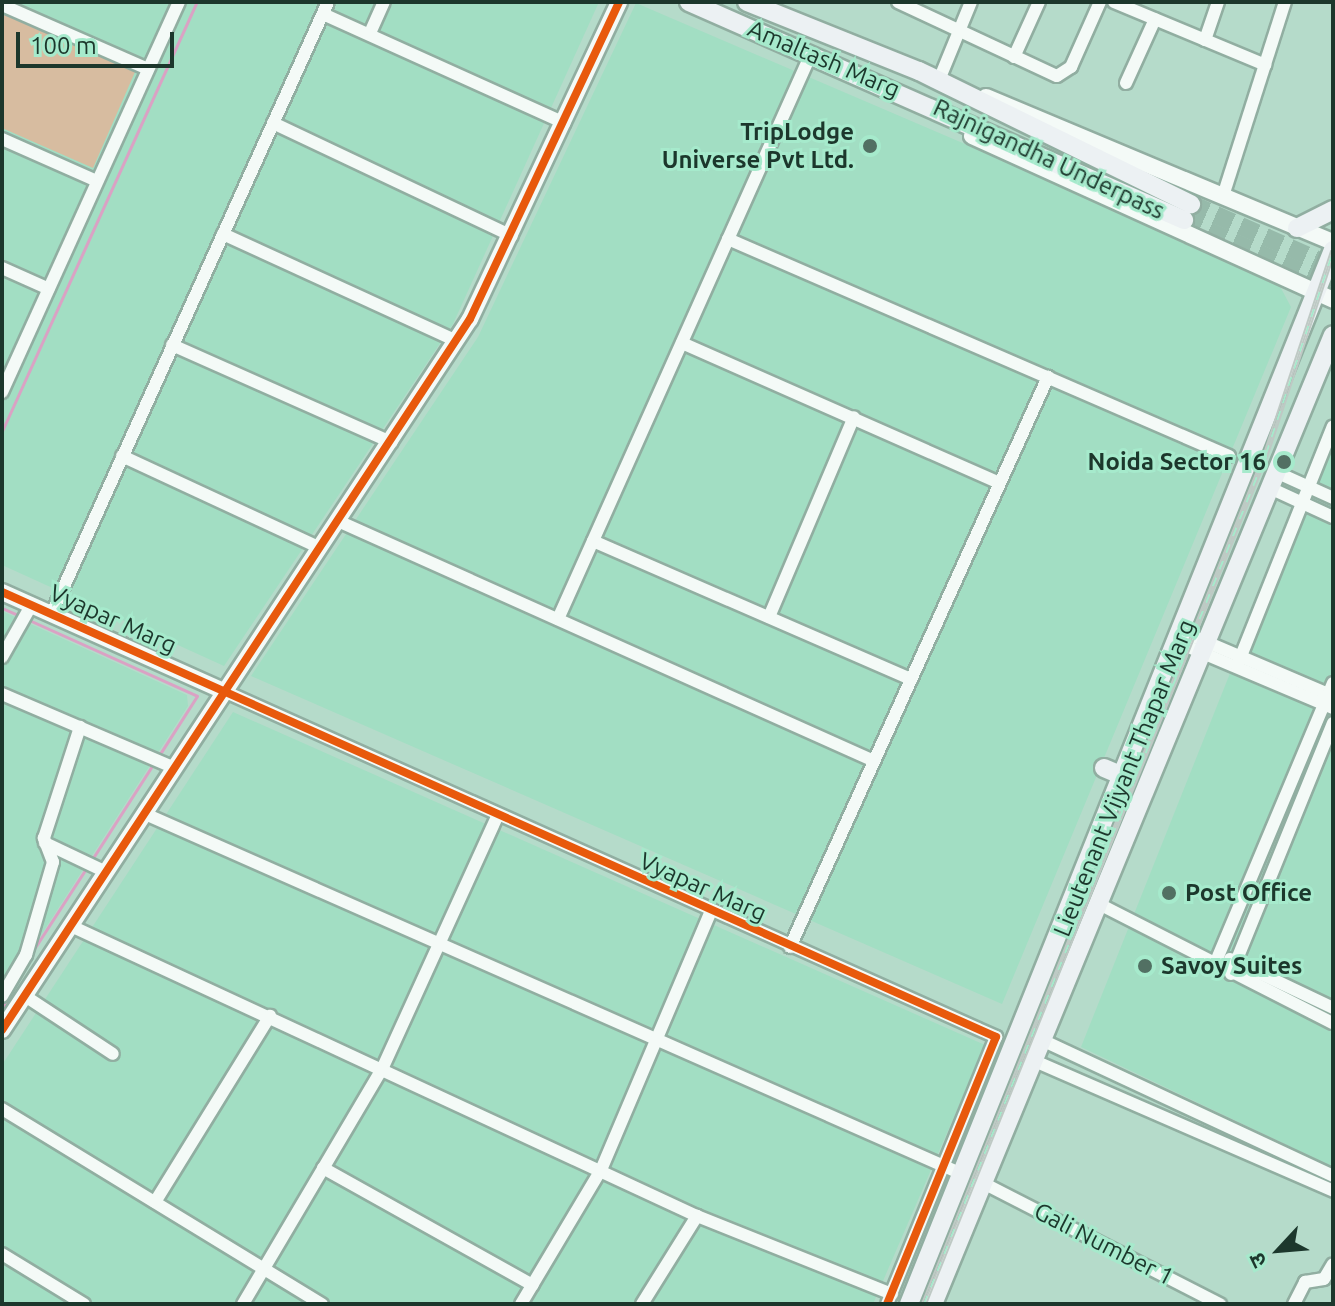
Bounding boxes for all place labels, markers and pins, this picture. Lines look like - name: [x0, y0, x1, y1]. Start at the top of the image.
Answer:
- place label: TripLodge Universe Pvt Ltd.: [662, 118, 854, 174]
- marker: TripLodge Universe Pvt Ltd.: [861, 137, 879, 155]
- place label: Noida Sector 16: [1088, 448, 1266, 476]
- marker: Noida Sector 16: [1273, 451, 1295, 473]
- place label: Post Office: [1185, 879, 1312, 907]
- marker: Post Office: [1160, 884, 1178, 902]
- place label: Savoy Suites: [1161, 952, 1302, 980]
- marker: Savoy Suites: [1136, 957, 1154, 975]

